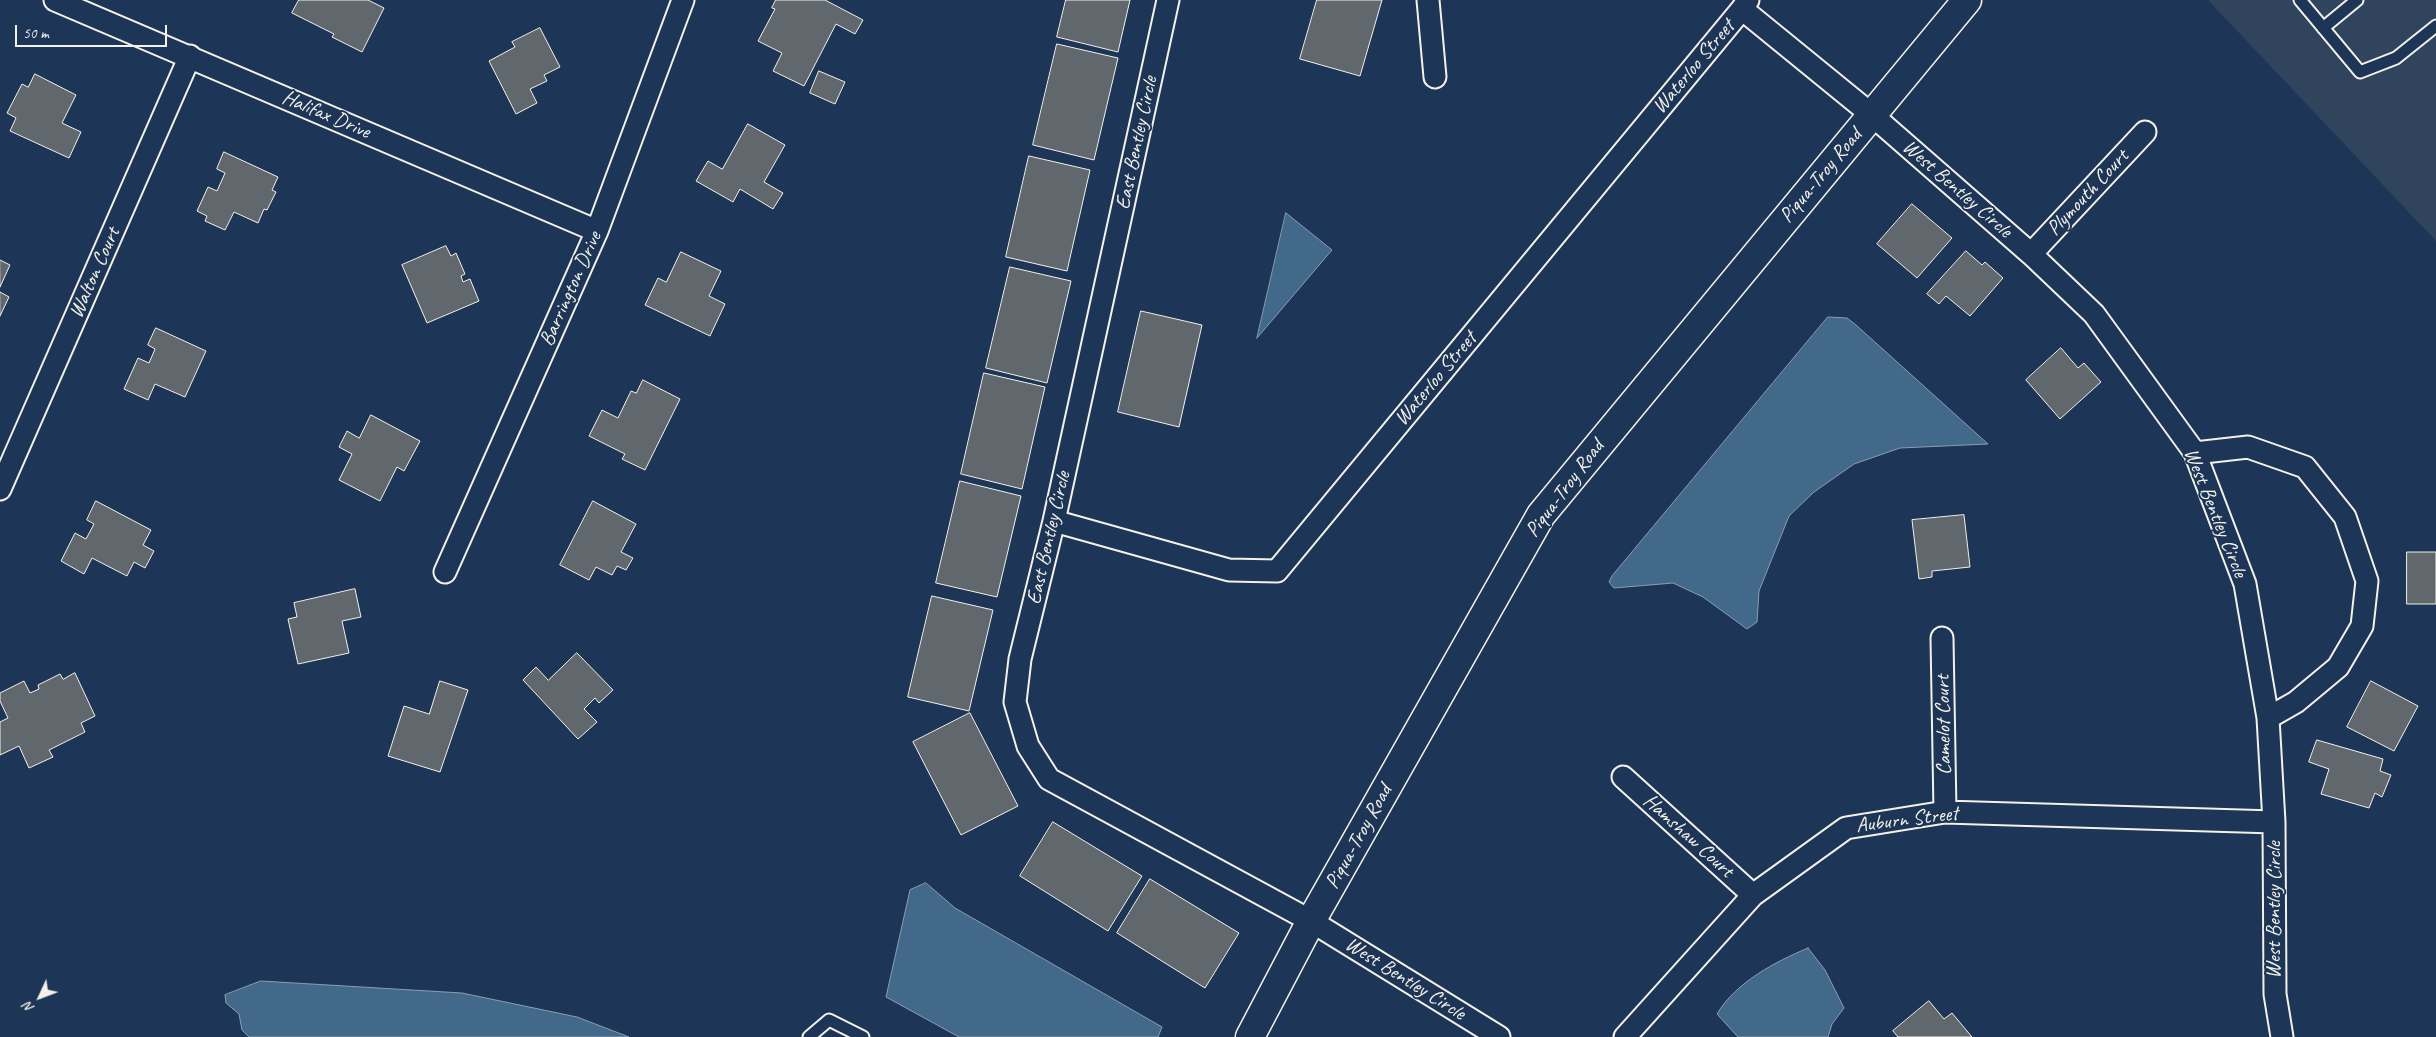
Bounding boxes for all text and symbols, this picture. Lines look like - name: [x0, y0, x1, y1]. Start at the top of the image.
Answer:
- scale bar: [18, 15, 170, 47]
- street label: Waterloo Street: [1647, 15, 1741, 119]
- text: 50 m: [23, 24, 49, 43]
- street label: East Bentley Circle: [1111, 74, 1163, 212]
- street label: Halifax Drive: [278, 85, 374, 145]
- street label: Piqua-Troy Road: [1774, 124, 1868, 228]
- street label: West Bentley Circle: [1897, 134, 2017, 244]
- street label: Plymouth Court: [2042, 145, 2134, 241]
- street label: Walton Court: [64, 224, 126, 322]
- street label: Barrington Drive: [535, 228, 607, 350]
- street label: Waterloo Street: [1389, 327, 1483, 431]
- street label: Piqua-Troy Road: [1520, 435, 1610, 543]
- street label: West Bentley Circle: [2178, 445, 2252, 581]
- street label: East Bentley Circle: [1021, 469, 1077, 607]
- street label: Camelot Court: [1931, 675, 1957, 775]
- street label: Piqua-Troy Road: [1320, 780, 1398, 894]
- street label: Hamshaw Court: [1637, 789, 1739, 883]
- street label: Auburn Street: [1855, 801, 1959, 839]
- street label: West Bentley Circle: [2261, 841, 2287, 979]
- street label: West Bentley Circle: [1340, 932, 1470, 1026]
- north arrow: [15, 972, 65, 1022]
- text: N: [19, 999, 38, 1017]

